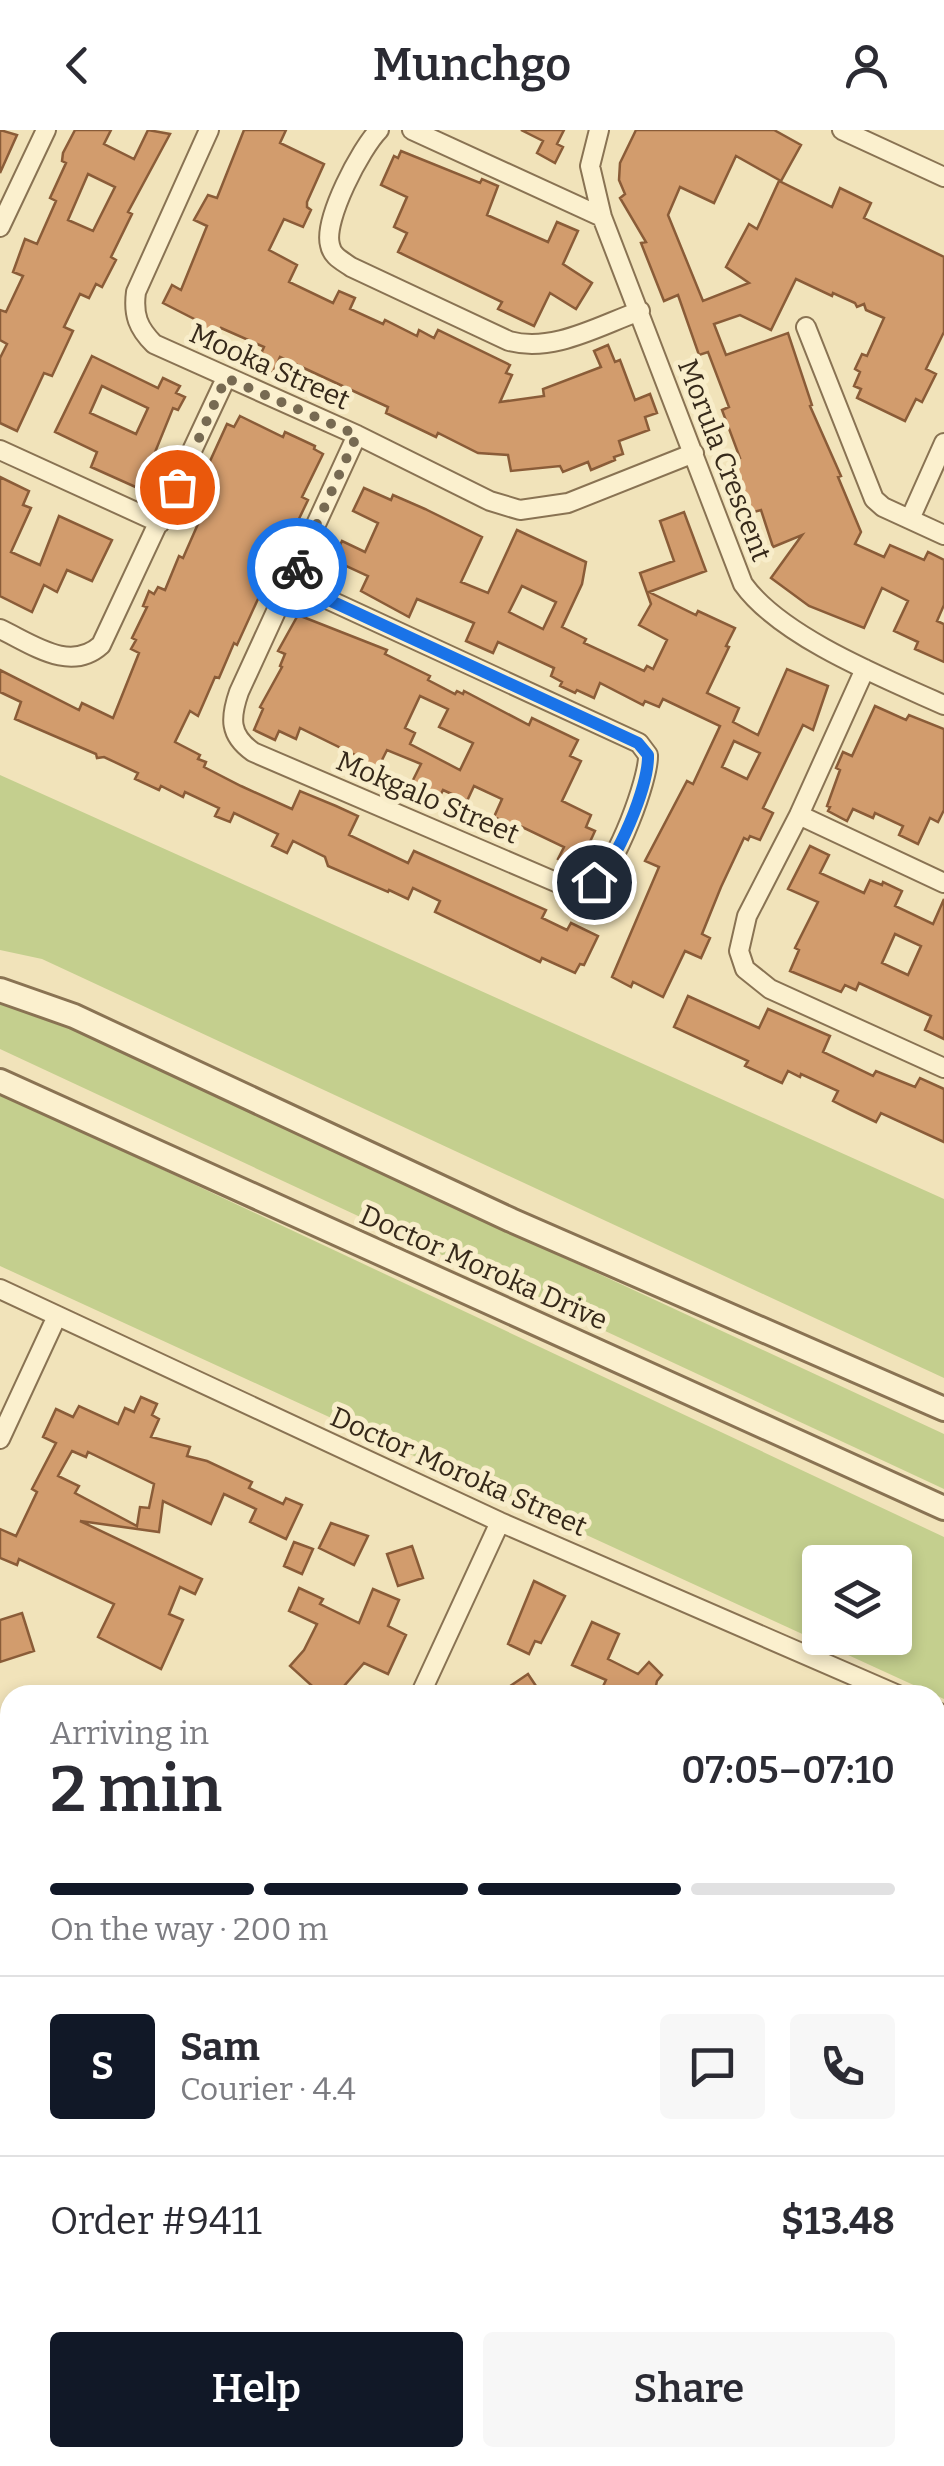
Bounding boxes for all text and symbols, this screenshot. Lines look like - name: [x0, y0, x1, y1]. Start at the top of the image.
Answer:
- icon: back: [50, 38, 105, 93]
- text: Munchgo: [373, 38, 571, 92]
- icon: person: [839, 38, 894, 93]
- street label: Mooka Street: [185, 316, 355, 416]
- street label: Morula Crescent: [671, 355, 778, 566]
- pin: [135, 445, 220, 530]
- icon: bag: [150, 460, 205, 515]
- courier: [247, 518, 347, 618]
- icon: bike: [270, 541, 325, 596]
- street label: Mokgalo Street: [332, 744, 524, 851]
- pin: [552, 840, 637, 925]
- icon: home: [567, 855, 622, 910]
- street label: Doctor Moroka Drive: [355, 1198, 613, 1337]
- street label: Doctor Moroka Street: [325, 1400, 592, 1543]
- map controls: [802, 1545, 912, 1655]
- button: layers: [802, 1545, 912, 1655]
- text: Arriving in: [50, 1714, 209, 1752]
- text: 07:05–07:10: [681, 1747, 895, 1793]
- text: 2 min: [50, 1750, 222, 1828]
- text: On the way · 200 m: [50, 1910, 328, 1948]
- button: chat: [660, 2014, 765, 2119]
- button: phone: [790, 2014, 895, 2119]
- text: Sam: [180, 2024, 260, 2070]
- text: S: [91, 2043, 114, 2089]
- text: Courier · 4.4: [180, 2070, 356, 2108]
- text: Order #9411: [50, 2198, 262, 2244]
- text: $13.48: [781, 2198, 895, 2244]
- button: Help: [50, 2332, 463, 2447]
- button: Share: [483, 2332, 895, 2447]

